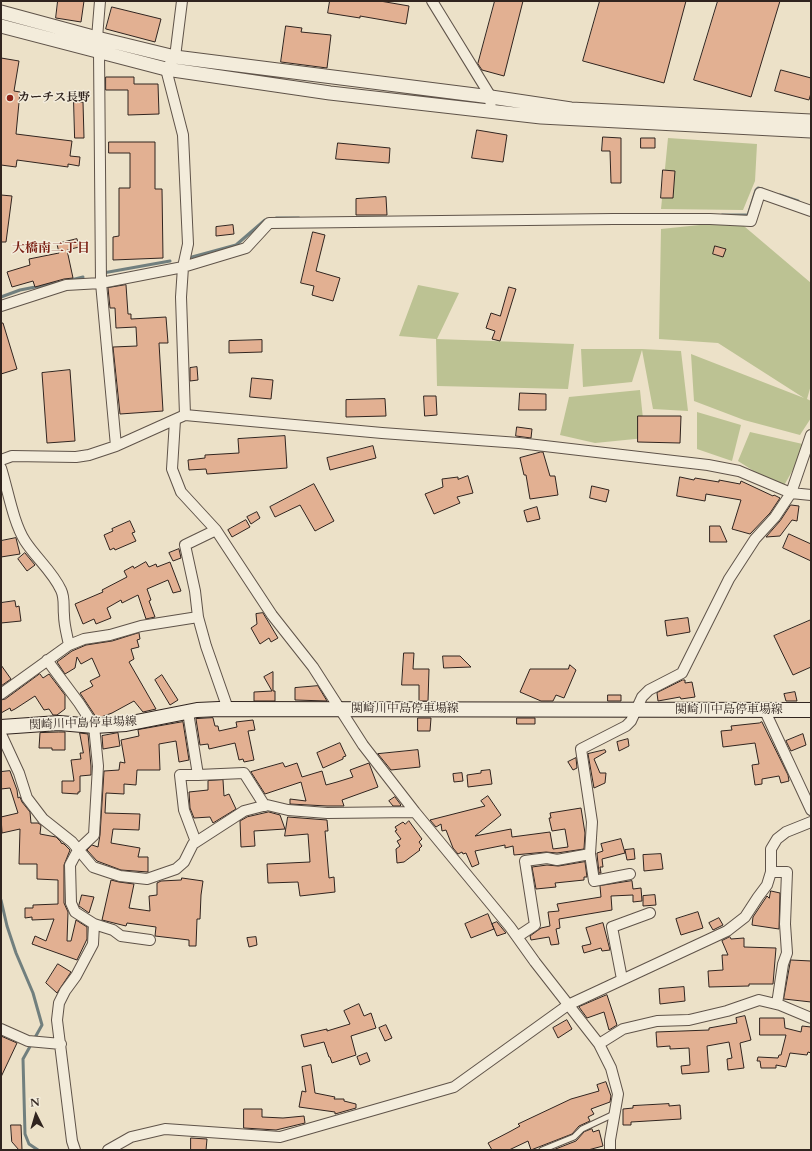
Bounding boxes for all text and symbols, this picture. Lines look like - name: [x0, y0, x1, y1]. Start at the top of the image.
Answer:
- place label: カーチス長野: [18, 91, 90, 105]
- marker: カーチス長野: [5, 93, 15, 103]
- district label: 大橋南二丁目: [12, 241, 90, 257]
- street label: 関崎川中島停車場線: [351, 702, 459, 716]
- street label: 関崎川中島停車場線: [675, 703, 783, 717]
- street label: 関崎川中島停車場線: [29, 715, 137, 733]
- north arrow: [16, 1095, 56, 1135]
- text: N: [29, 1095, 40, 1110]

